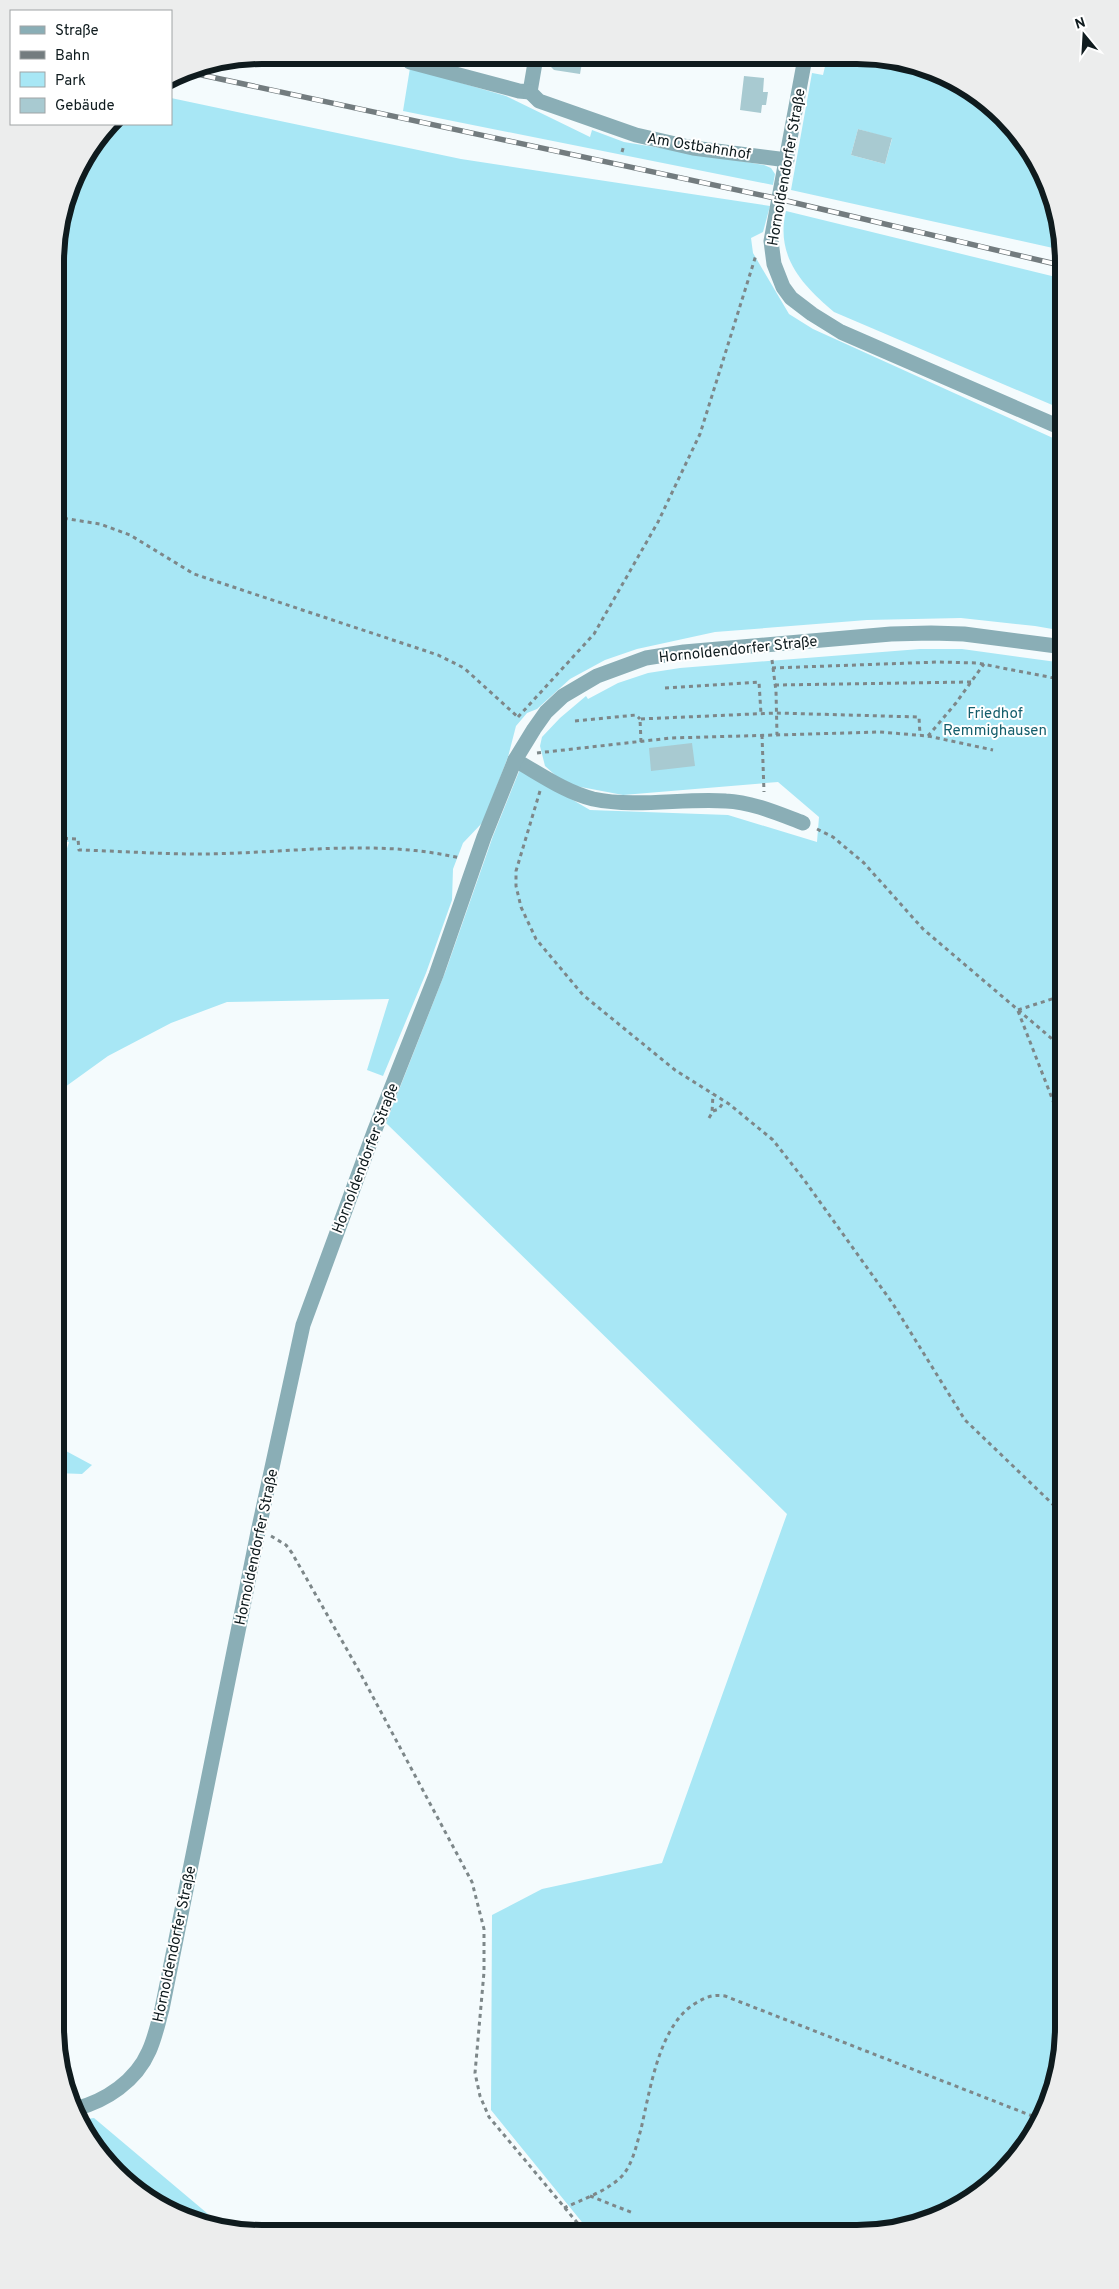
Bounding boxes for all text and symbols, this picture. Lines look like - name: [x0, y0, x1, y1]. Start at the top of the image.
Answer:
- legend: [10, 10, 172, 125]
- north arrow: [1059, 10, 1109, 60]
- text: N: [1073, 14, 1088, 34]
- text: Straße: [55, 22, 99, 41]
- text: Bahn: [55, 47, 90, 66]
- text: Park: [55, 72, 86, 91]
- street label: Hornoldendorfer Straße: [764, 87, 811, 247]
- text: Gebäude: [55, 97, 115, 116]
- street label: Am Ostbahnhof: [646, 130, 752, 165]
- street label: Hornoldendorfer Straße: [658, 633, 818, 668]
- park label: Friedhof Remmighausen: [943, 705, 1047, 741]
- street label: Hornoldendorfer Straße: [329, 1081, 404, 1236]
- street label: Hornoldendorfer Straße: [232, 1467, 283, 1627]
- street label: Hornoldendorfer Straße: [150, 1864, 201, 2024]

